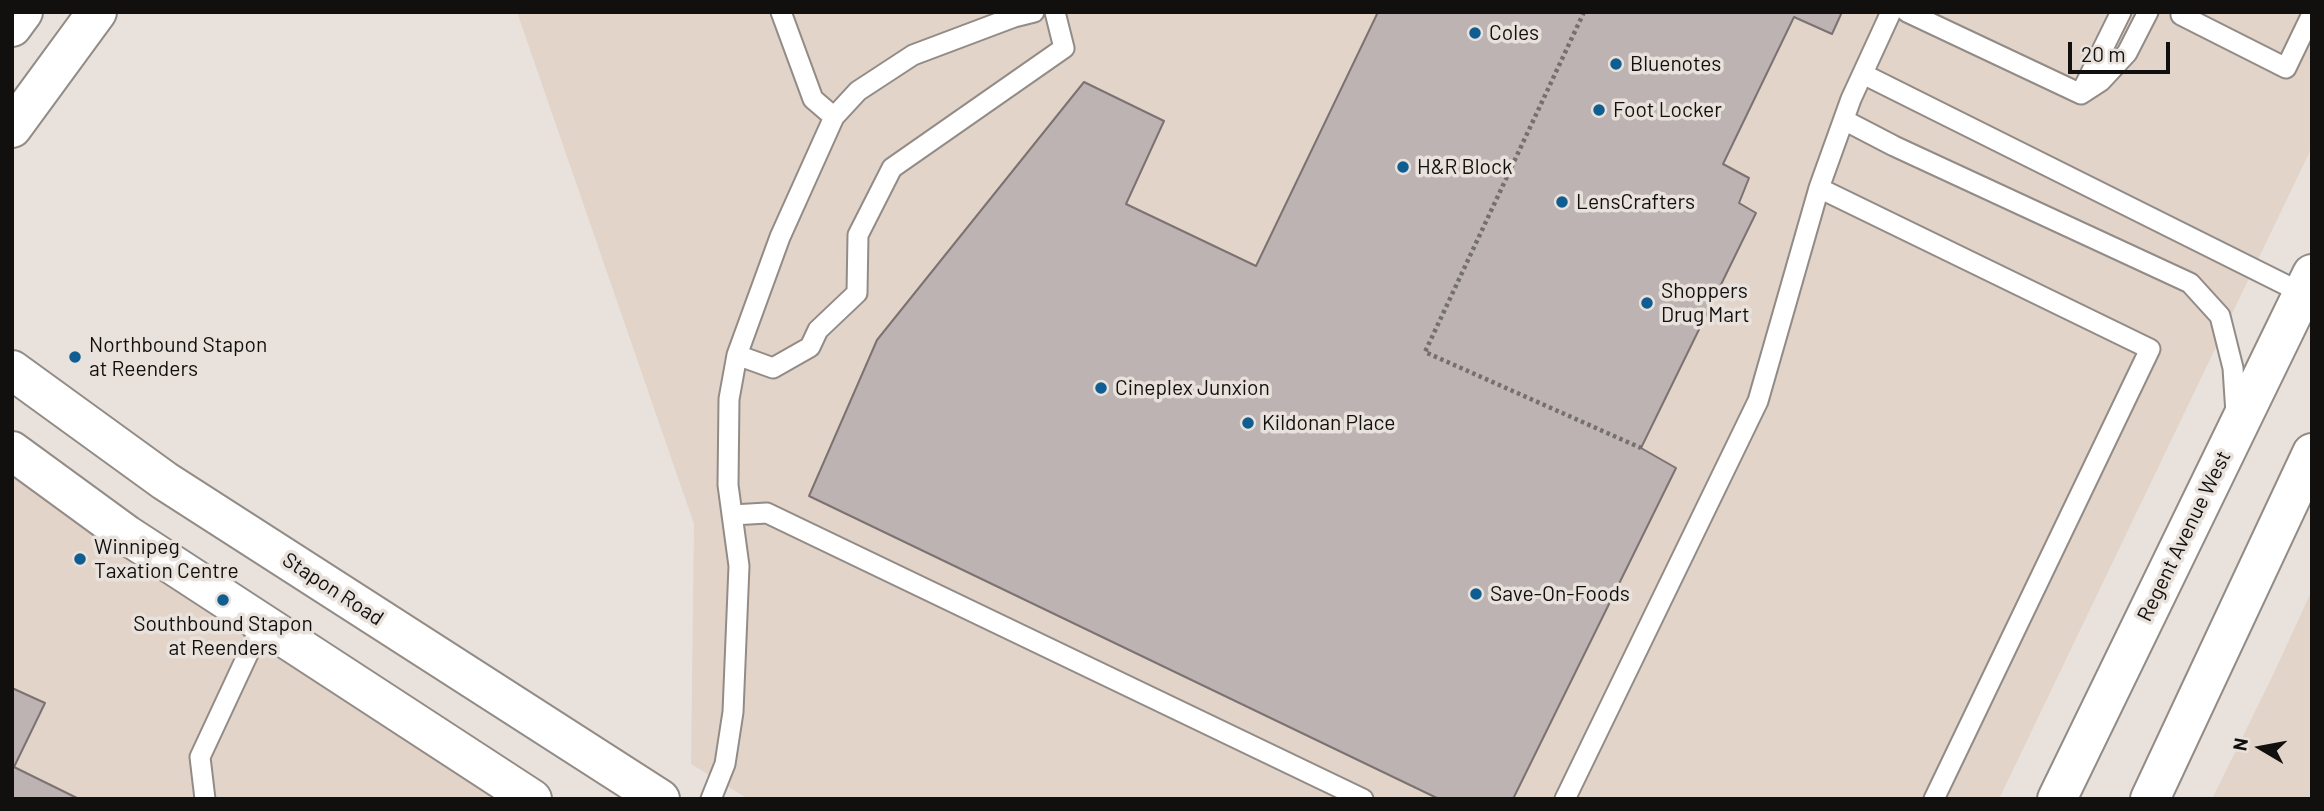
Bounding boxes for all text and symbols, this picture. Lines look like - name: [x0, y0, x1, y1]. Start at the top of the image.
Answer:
- place label: Coles: [1489, 20, 1539, 46]
- marker: Coles: [1467, 25, 1483, 41]
- scale bar: [2072, 28, 2174, 72]
- text: 20 m: [2081, 41, 2126, 66]
- place label: Bluenotes: [1630, 51, 1721, 77]
- marker: Bluenotes: [1608, 56, 1624, 72]
- place label: Foot Locker: [1613, 97, 1722, 123]
- marker: Foot Locker: [1591, 102, 1607, 118]
- place label: H&R Block: [1417, 154, 1512, 180]
- marker: H&R Block: [1395, 159, 1411, 175]
- place label: LensCrafters: [1576, 189, 1695, 215]
- marker: LensCrafters: [1554, 194, 1570, 210]
- place label: Shoppers Drug Mart: [1661, 278, 1750, 328]
- marker: Shoppers Drug Mart: [1639, 295, 1655, 311]
- place label: Northbound Stapon at Reenders: [89, 332, 267, 382]
- marker: Northbound Stapon at Reenders: [67, 349, 83, 365]
- place label: Cineplex Junxion: [1115, 375, 1270, 401]
- marker: Cineplex Junxion: [1093, 380, 1109, 396]
- place label: Kildonan Place: [1262, 410, 1396, 436]
- marker: Kildonan Place: [1240, 415, 1256, 431]
- street label: Regent Avenue West: [2132, 447, 2236, 625]
- place label: Winnipeg Taxation Centre: [94, 534, 239, 584]
- street label: Stapon Road: [278, 547, 388, 631]
- marker: Winnipeg Taxation Centre: [72, 551, 88, 567]
- place label: Save-On-Foods: [1490, 581, 1630, 607]
- marker: Save-On-Foods: [1468, 586, 1484, 602]
- marker: Southbound Stapon at Reenders: [215, 592, 231, 608]
- place label: Southbound Stapon at Reenders: [133, 611, 313, 661]
- north arrow: [2226, 713, 2296, 783]
- text: N: [2227, 736, 2252, 752]

